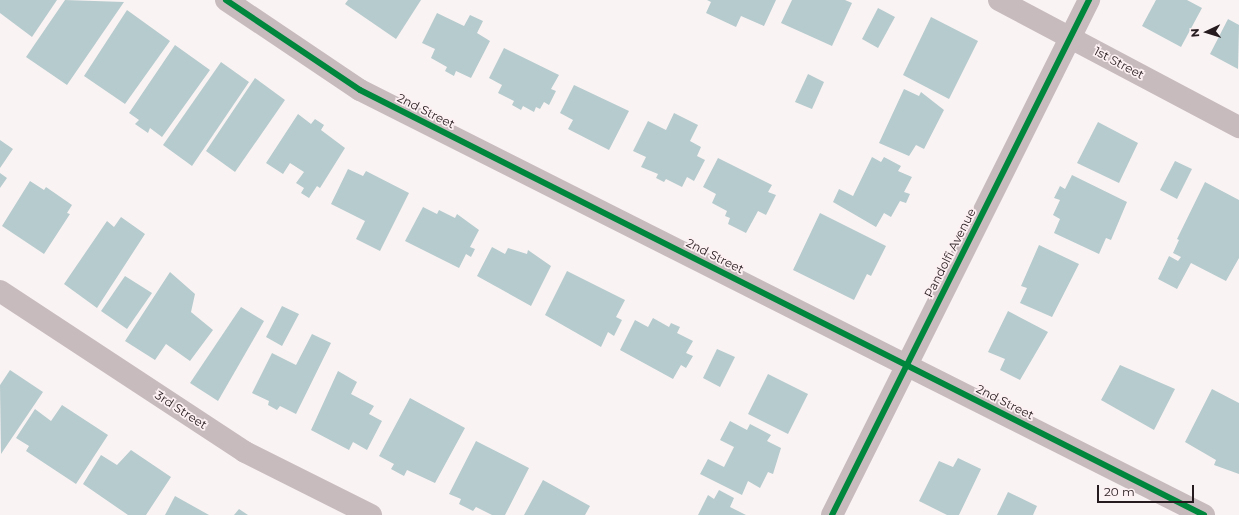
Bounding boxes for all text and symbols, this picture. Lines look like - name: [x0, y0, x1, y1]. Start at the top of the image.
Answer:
- north arrow: [1187, 12, 1227, 52]
- text: N: [1188, 28, 1202, 38]
- street label: 1st Street: [1092, 44, 1146, 82]
- street label: 2nd Street: [395, 90, 457, 132]
- street label: Pandolfi Avenue: [921, 206, 979, 300]
- street label: 2nd Street: [684, 235, 746, 277]
- street label: 2nd Street: [974, 381, 1036, 423]
- street label: 3rd Street: [152, 388, 210, 432]
- scale bar: [1099, 477, 1196, 503]
- text: 20 m: [1104, 484, 1135, 499]

